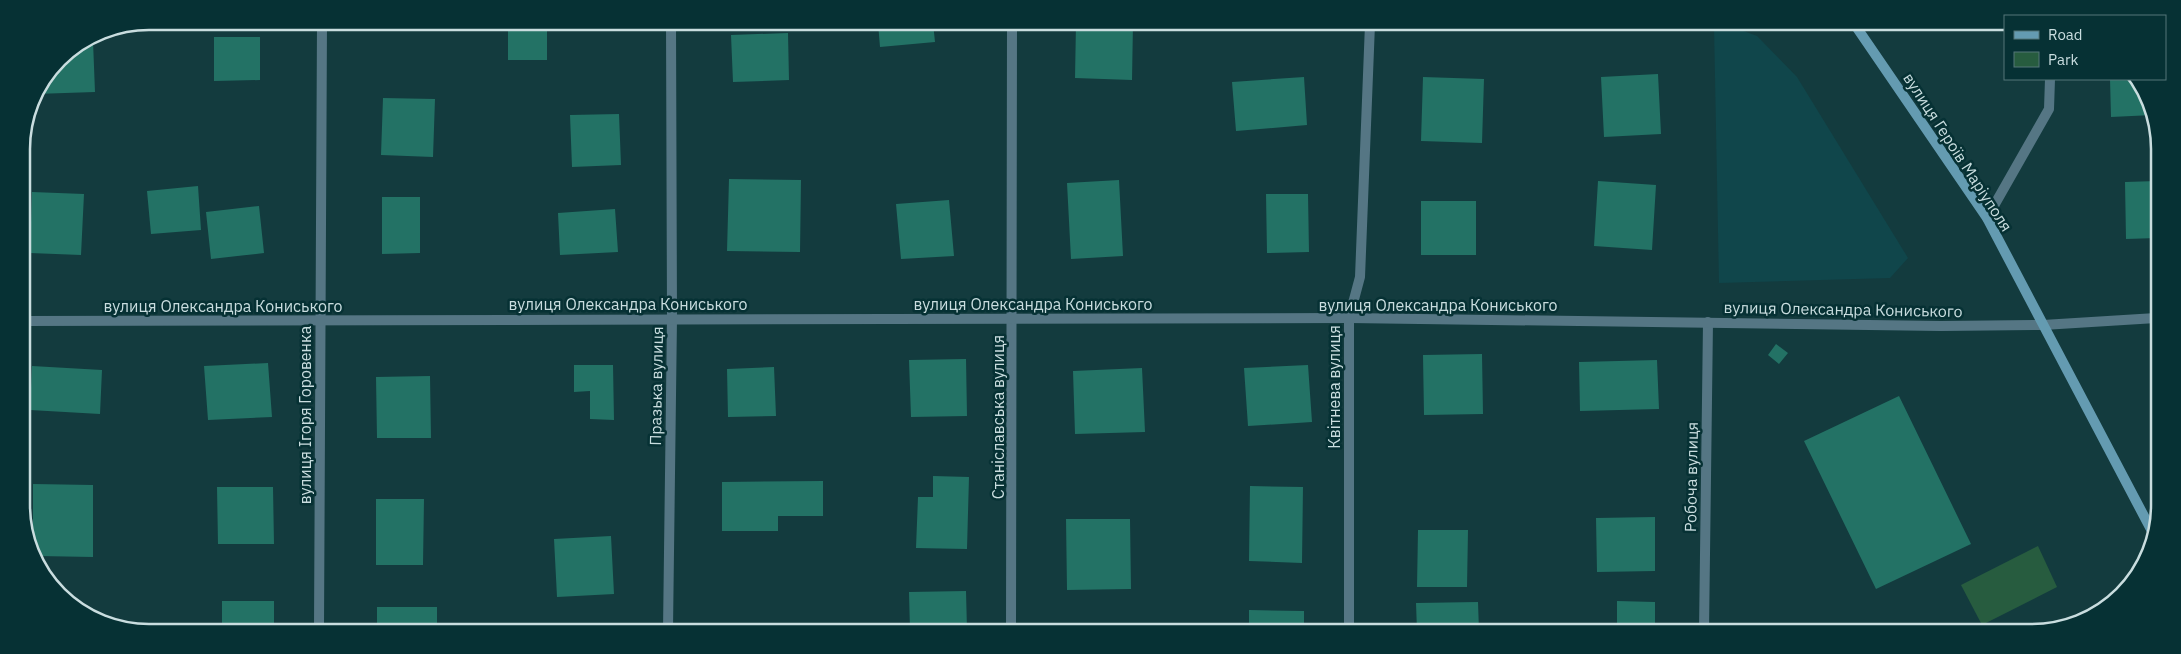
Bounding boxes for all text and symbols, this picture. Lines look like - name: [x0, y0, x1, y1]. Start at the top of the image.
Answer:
- legend: [2004, 15, 2166, 80]
- text: Road: [2048, 25, 2083, 44]
- text: Park: [2048, 50, 2078, 69]
- street label: вулиця Героїв Маріуполя: [1899, 69, 2017, 235]
- street label: вулиця Олександра Кониського: [508, 294, 748, 314]
- street label: вулиця Олександра Кониського: [913, 294, 1153, 314]
- street label: вулиця Олександра Кониського: [1318, 295, 1558, 315]
- street label: вулиця Олександра Кониського: [103, 296, 343, 316]
- street label: вулиця Олександра Кониського: [1723, 297, 1963, 321]
- street label: вулиця Ігоря Горовенка: [295, 325, 315, 504]
- street label: Квітнева вулиця: [1324, 325, 1344, 449]
- street label: Празька вулиця: [645, 326, 667, 446]
- street label: Станіславська вулиця: [988, 335, 1008, 499]
- street label: Робоча вулиця: [1680, 422, 1702, 532]

